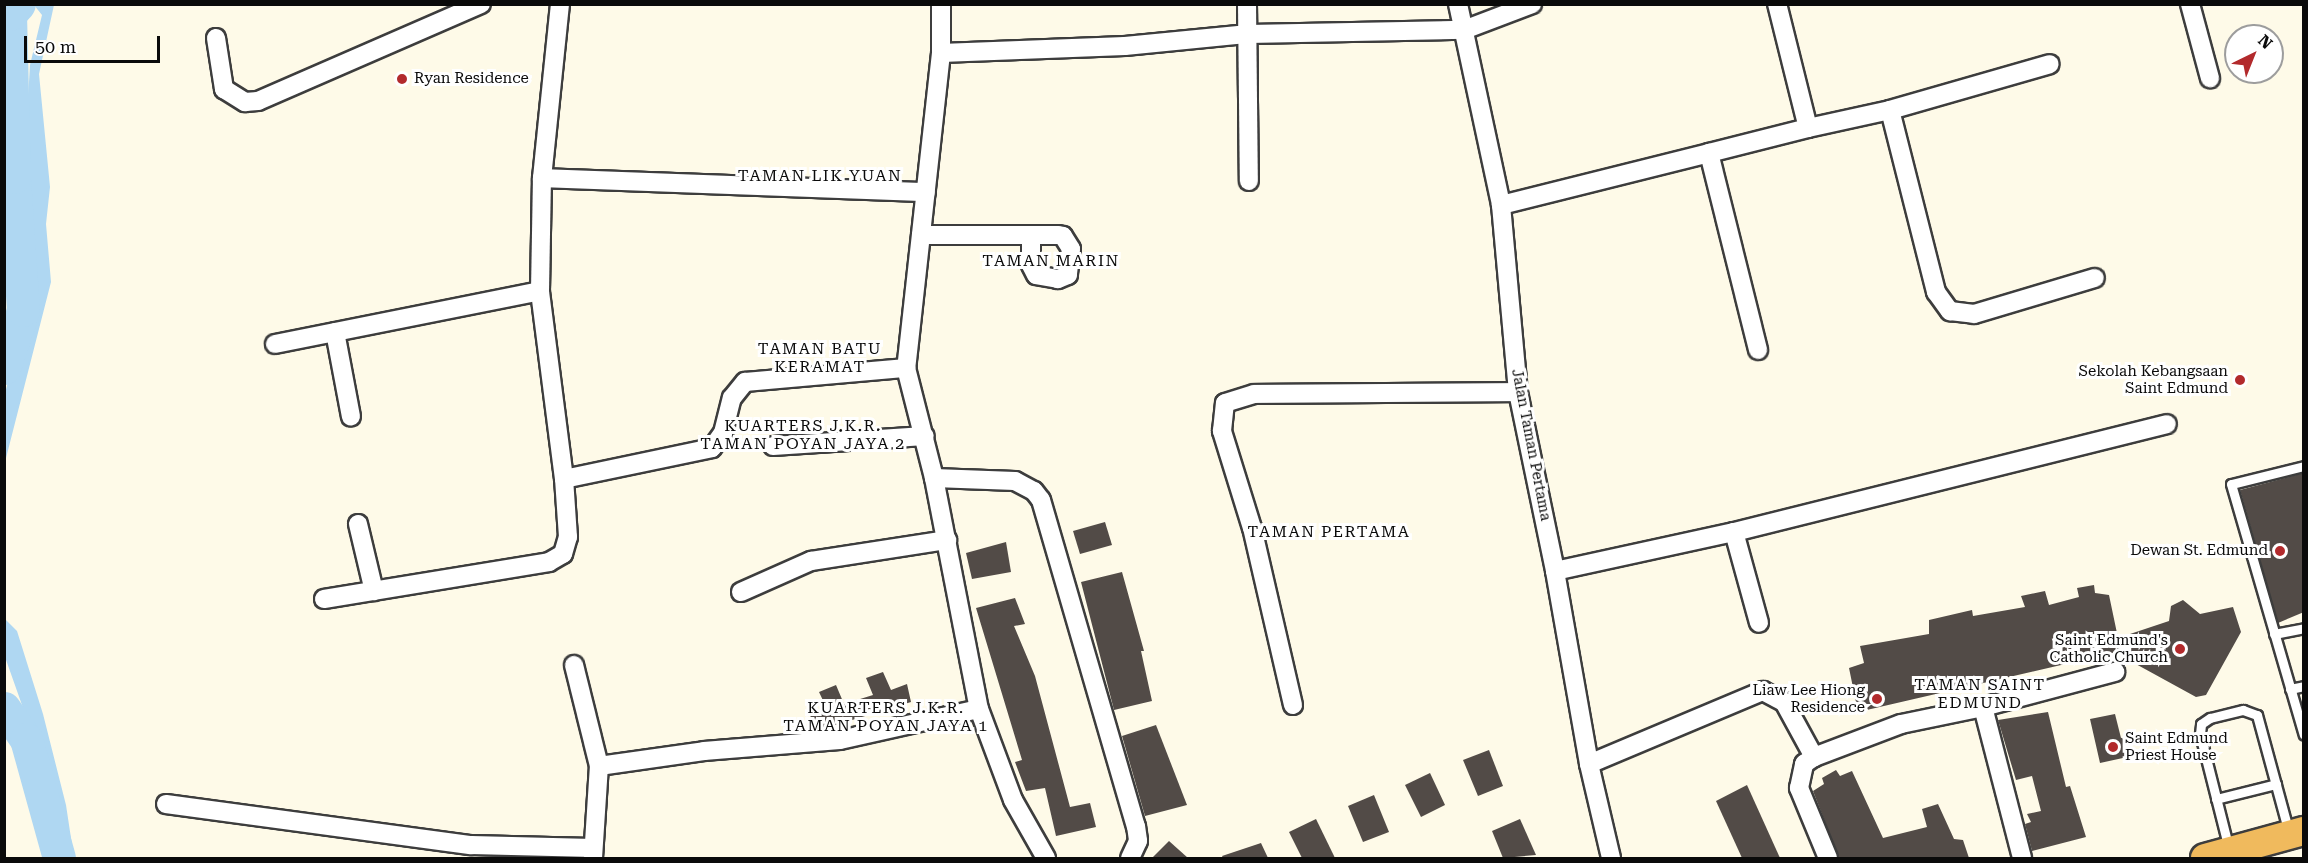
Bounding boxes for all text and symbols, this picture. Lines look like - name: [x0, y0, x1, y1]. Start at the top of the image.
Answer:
- scale bar: [27, 24, 164, 62]
- north arrow: [2224, 24, 2284, 84]
- text: N: [2254, 31, 2276, 53]
- text: 50 m: [35, 36, 76, 57]
- place label: Ryan Residence: [414, 70, 529, 88]
- marker: Ryan Residence: [395, 72, 409, 86]
- district label: TAMAN LIK YUAN: [738, 166, 902, 186]
- district label: TAMAN MARIN: [982, 251, 1120, 271]
- district label: TAMAN BATU KERAMAT: [758, 339, 882, 377]
- place label: Sekolah Kebangsaan Saint Edmund: [2079, 362, 2228, 397]
- street label: Jalan Taman Pertama: [1507, 368, 1555, 522]
- marker: Sekolah Kebangsaan Saint Edmund: [2233, 373, 2247, 387]
- district label: KUARTERS J.K.R. TAMAN POYAN JAYA 2: [700, 416, 906, 454]
- district label: TAMAN PERTAMA: [1247, 522, 1411, 542]
- place label: Dewan St. Edmund: [2130, 542, 2268, 560]
- marker: Dewan St. Edmund: [2273, 544, 2287, 558]
- place label: Saint Edmund's Catholic Church: [2049, 631, 2168, 666]
- marker: Saint Edmund's Catholic Church: [2173, 642, 2187, 656]
- district label: TAMAN SAINT EDMUND: [1914, 675, 2046, 713]
- place label: Liaw Lee Hiong Residence: [1753, 681, 1865, 716]
- marker: Liaw Lee Hiong Residence: [1870, 692, 1884, 706]
- district label: KUARTERS J.K.R. TAMAN POYAN JAYA 1: [783, 698, 989, 736]
- place label: Saint Edmund Priest House: [2125, 729, 2228, 764]
- marker: Saint Edmund Priest House: [2106, 740, 2120, 754]

